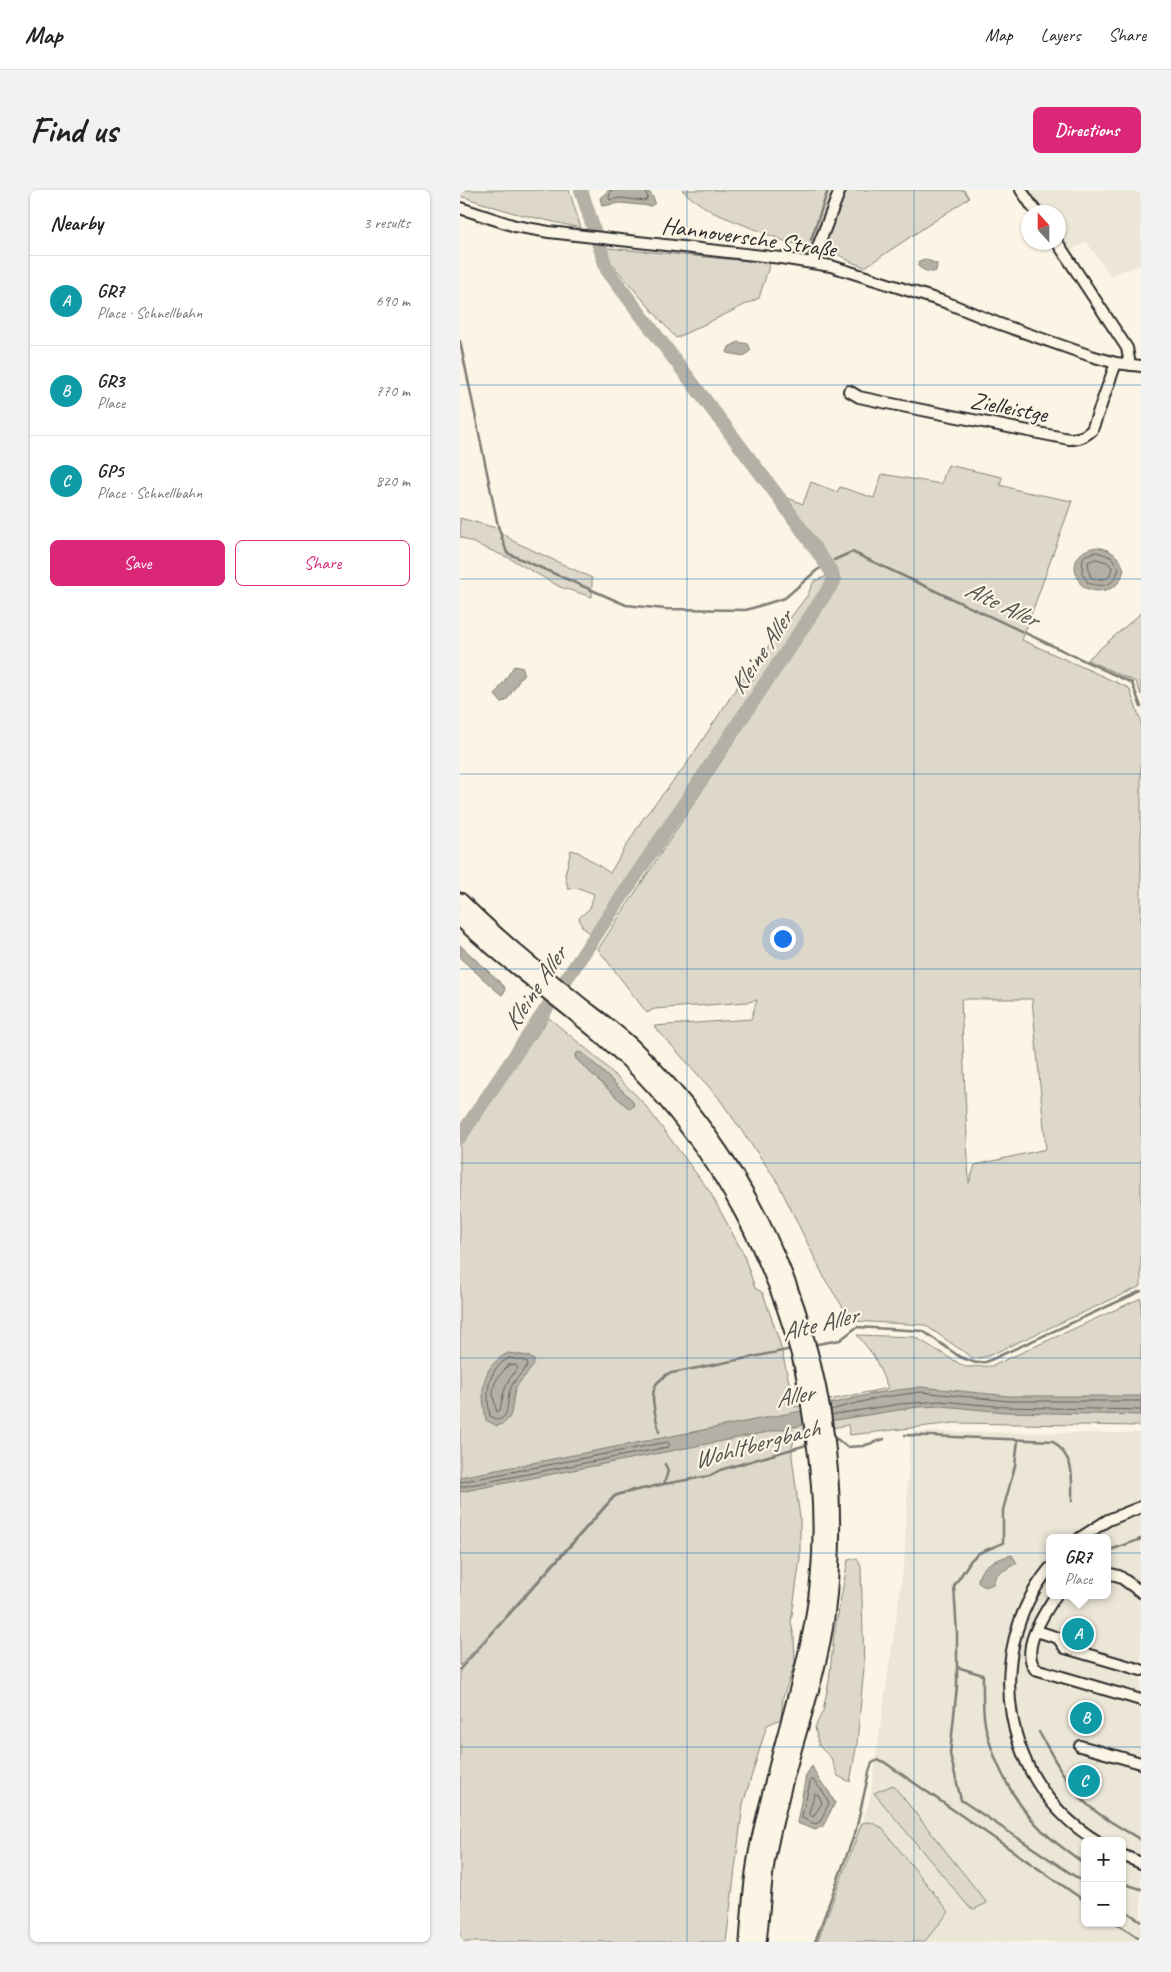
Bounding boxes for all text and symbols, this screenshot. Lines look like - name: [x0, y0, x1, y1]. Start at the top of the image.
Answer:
- text: Map: [25, 20, 62, 50]
- text: Map: [985, 24, 1013, 46]
- text: Layers: [1041, 24, 1080, 46]
- text: Share: [1108, 24, 1146, 46]
- button: Directions: [1033, 107, 1141, 153]
- text: Find us: [30, 108, 117, 153]
- north arrow: [1021, 205, 1066, 250]
- text: Nearby: [50, 210, 103, 236]
- street label: Hannoversche Straße: [660, 210, 840, 264]
- text: 3 results: [363, 213, 410, 233]
- text: GR7: [97, 279, 124, 303]
- text: A: [62, 291, 70, 311]
- text: 690 m: [376, 291, 410, 311]
- text: Place · Schnellbahn: [97, 303, 202, 323]
- text: GR3: [97, 369, 124, 393]
- text: B: [62, 381, 70, 401]
- text: 770 m: [376, 381, 410, 401]
- street label: Zielleistge: [968, 385, 1052, 430]
- text: Place: [97, 393, 125, 413]
- text: GP5: [97, 459, 124, 483]
- text: C: [62, 471, 70, 491]
- text: 820 m: [376, 471, 410, 491]
- text: Place · Schnellbahn: [97, 483, 202, 503]
- button: Save: [50, 540, 225, 586]
- button: Share: [235, 540, 410, 586]
- water label: Alte Aller: [960, 573, 1047, 636]
- water label: Kleine Aller: [721, 602, 802, 700]
- your location: [770, 926, 796, 952]
- water label: Kleine Aller: [495, 938, 576, 1036]
- water label: Alte Aller: [778, 1298, 865, 1349]
- water label: Aller: [772, 1376, 820, 1415]
- water label: Wohltbergbach: [690, 1411, 824, 1476]
- popup: [1046, 1534, 1111, 1599]
- text: GR7: [1064, 1545, 1092, 1569]
- text: Place: [1064, 1569, 1093, 1589]
- pin: A: [1062, 1615, 1094, 1653]
- pin: B: [1070, 1699, 1102, 1737]
- pin: C: [1068, 1762, 1100, 1800]
- map controls: [1081, 1837, 1126, 1927]
- button: +: [1081, 1837, 1126, 1882]
- button: −: [1081, 1882, 1126, 1927]

